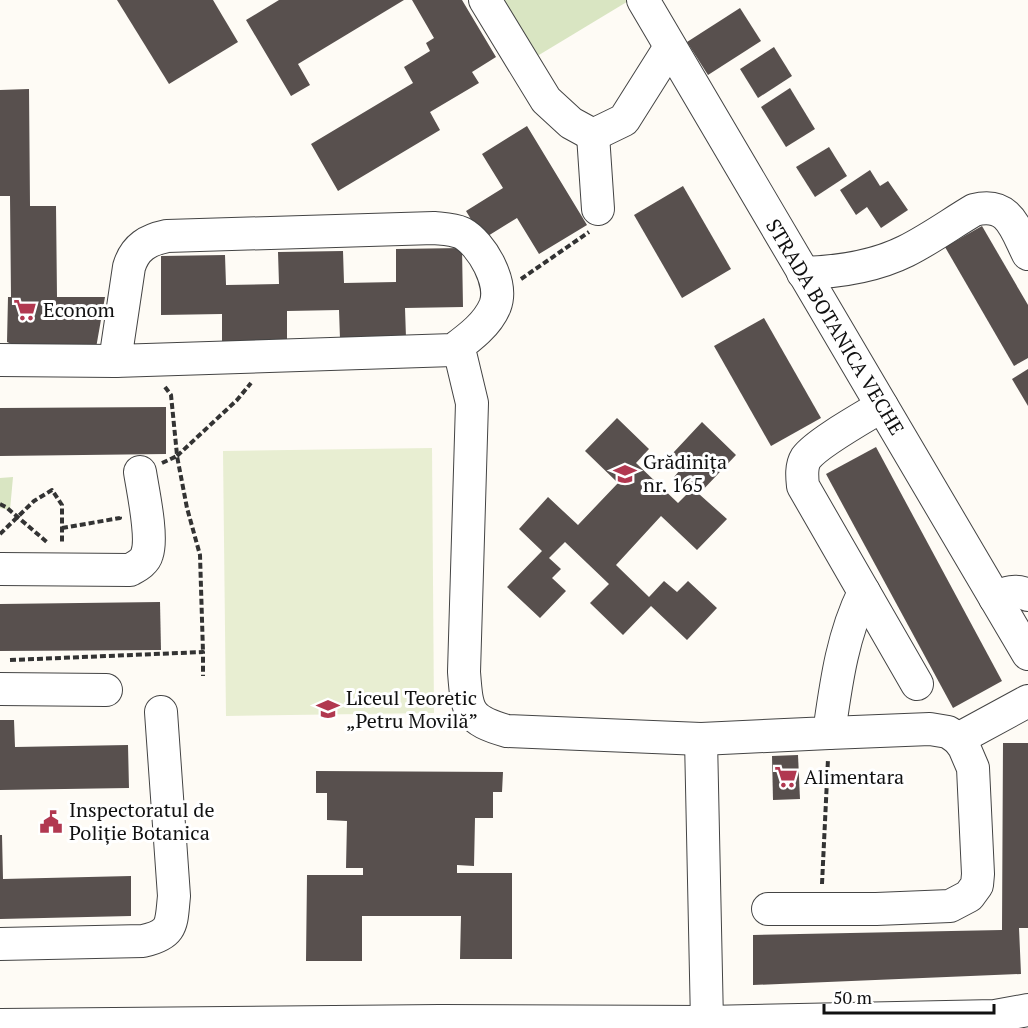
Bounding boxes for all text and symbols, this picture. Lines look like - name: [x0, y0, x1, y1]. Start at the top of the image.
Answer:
- street label: STRADA BOTANICA VECHE: [760, 214, 911, 440]
- place label: Econom: [43, 296, 115, 323]
- supermarket icon: Econom: [12, 297, 38, 323]
- place label: Grădinița nr. 165: [643, 448, 727, 498]
- school or university icon: Grădinița nr. 165: [612, 461, 638, 487]
- place label: Liceul Teoretic „Petru Movilă”: [346, 684, 478, 734]
- school or university icon: Liceul Teoretic „Petru Movilă”: [315, 696, 341, 722]
- place label: Alimentara: [804, 763, 904, 790]
- supermarket icon: Alimentara: [773, 764, 799, 790]
- place label: Inspectoratul de Poliție Botanica: [69, 796, 214, 846]
- public building icon: Inspectoratul de Poliție Botanica: [38, 809, 64, 835]
- scale bar: [824, 977, 994, 1015]
- text: 50 m: [833, 985, 873, 1009]

